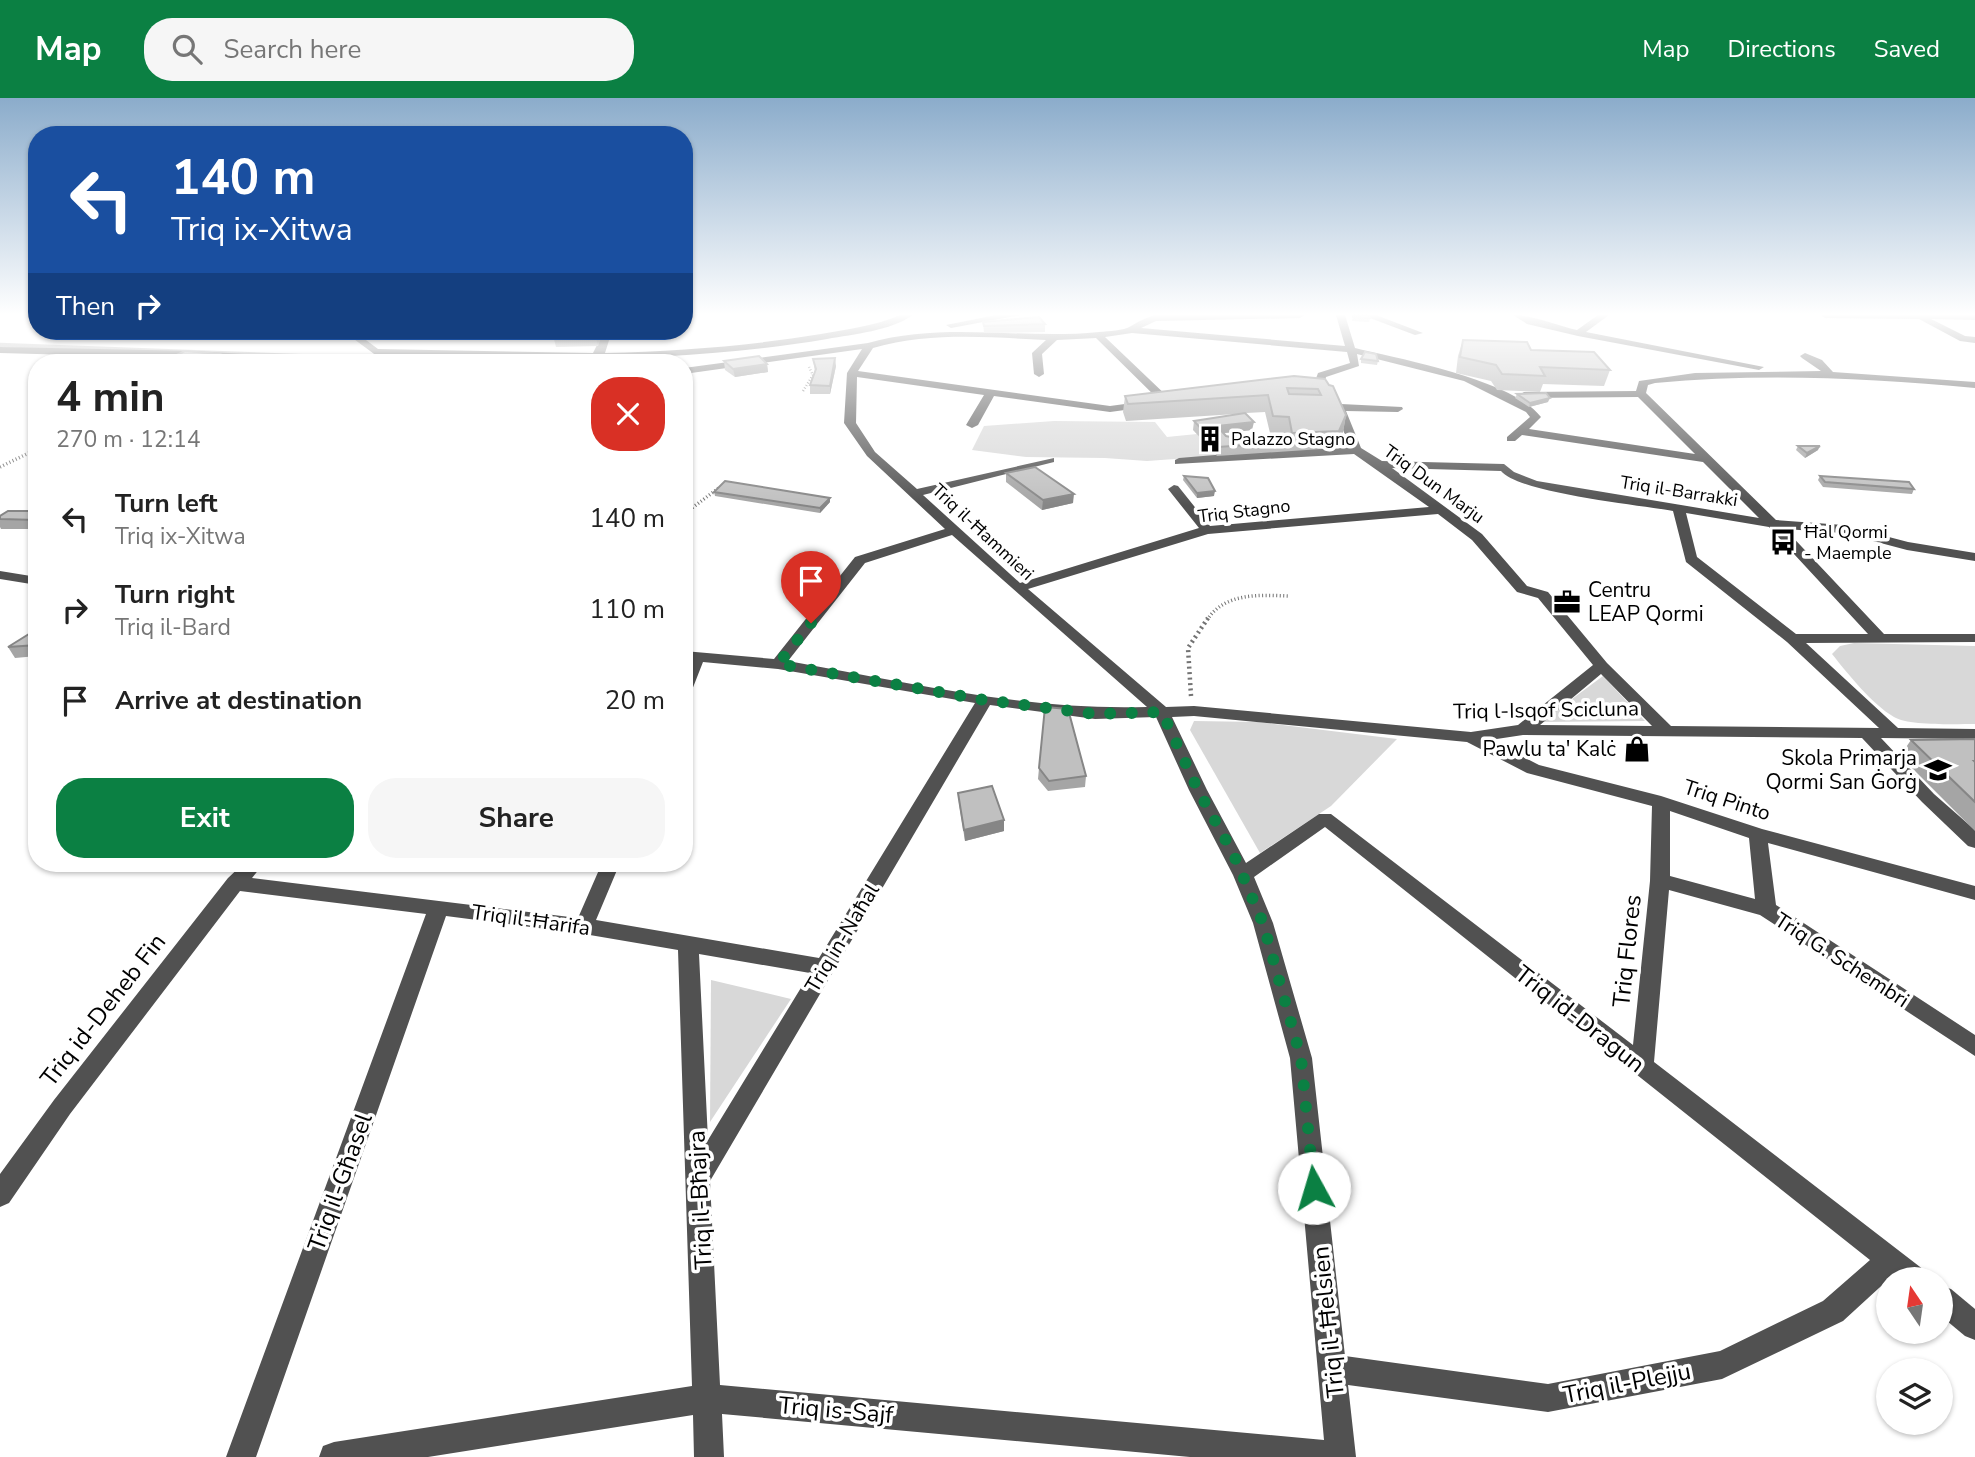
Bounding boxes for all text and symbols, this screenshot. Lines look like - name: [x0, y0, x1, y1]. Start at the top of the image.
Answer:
- search box: [144, 18, 634, 81]
- text: Map: [35, 27, 102, 72]
- icon: search: [168, 30, 206, 68]
- text: Search here: [224, 32, 361, 67]
- text: Map: [1642, 33, 1689, 65]
- text: Directions: [1727, 33, 1836, 65]
- text: Saved: [1874, 33, 1940, 65]
- text: 140 m: [171, 144, 315, 211]
- icon: left: [56, 154, 147, 245]
- text: Triq ix-Xitwa: [171, 208, 353, 251]
- icon: right: [129, 287, 167, 325]
- text: Then: [56, 289, 115, 324]
- text: 4 min: [56, 369, 165, 426]
- button: close: [591, 377, 665, 451]
- text: 270 m · 12:14: [56, 424, 201, 455]
- building icon: Palazzo Stagno: [1195, 424, 1225, 454]
- place label: Palazzo Stagno: [1231, 427, 1355, 451]
- street label: Triq Dun Marju: [1379, 439, 1489, 529]
- street label: Triq il-Barrakki: [1619, 470, 1739, 512]
- street label: Triq il-Ħammieri: [927, 478, 1039, 586]
- text: Turn left: [115, 486, 218, 521]
- street label: Triq Stagno: [1196, 493, 1292, 529]
- icon: left: [56, 500, 94, 538]
- text: 140 m: [589, 501, 665, 536]
- place label: Ħal Qormi - Maemple: [1804, 520, 1891, 565]
- text: Triq ix-Xitwa: [115, 521, 246, 552]
- bus stop icon: Ħal Qormi - Maemple: [1768, 527, 1798, 557]
- pin: [781, 551, 841, 623]
- icon: arrive: [792, 562, 830, 600]
- place label: Centru LEAP Qormi: [1588, 576, 1704, 628]
- text: Turn right: [115, 577, 234, 612]
- office icon: Centru LEAP Qormi: [1552, 587, 1582, 617]
- icon: right: [56, 591, 94, 629]
- text: 110 m: [589, 592, 665, 627]
- text: Triq il-Bard: [115, 612, 231, 643]
- icon: arrive: [56, 682, 94, 720]
- text: Arrive at destination: [115, 683, 362, 718]
- text: 20 m: [605, 683, 665, 718]
- street label: Triq l-Isqof Scicluna: [1453, 694, 1639, 726]
- shop icon: Pawlu ta' Kalċ: [1622, 734, 1652, 764]
- place label: Pawlu ta' Kalċ: [1483, 735, 1616, 763]
- place label: Skola Primarja Qormi San Ġorġ: [1765, 744, 1917, 796]
- school or university icon: Skola Primarja Qormi San Ġorġ: [1923, 755, 1953, 785]
- street label: Triq Pinto: [1680, 773, 1774, 827]
- button: Exit: [56, 778, 354, 858]
- button: Share: [368, 778, 665, 858]
- street label: Triq in-Naħal: [798, 878, 886, 998]
- street label: Triq Flores: [1605, 893, 1649, 1009]
- street label: Triq il-Ħarifa: [470, 898, 592, 942]
- street label: Triq G. Schembri: [1769, 906, 1915, 1014]
- street label: Triq id-Deheb Fin: [33, 927, 173, 1093]
- street label: Triq id-Dragun: [1508, 958, 1652, 1080]
- street label: Triq il-Għasel: [300, 1108, 380, 1256]
- street label: Triq il-Bħajra: [680, 1130, 720, 1270]
- position arrow: [1277, 1151, 1351, 1225]
- street label: Triq il-Ħelsien: [1304, 1245, 1352, 1399]
- north arrow: [1876, 1267, 1953, 1344]
- map controls: [1876, 1267, 1953, 1435]
- street label: Triq il-Plejju: [1560, 1355, 1694, 1411]
- button: layers: [1876, 1358, 1953, 1435]
- street label: Triq is-Sajf: [777, 1389, 896, 1431]

